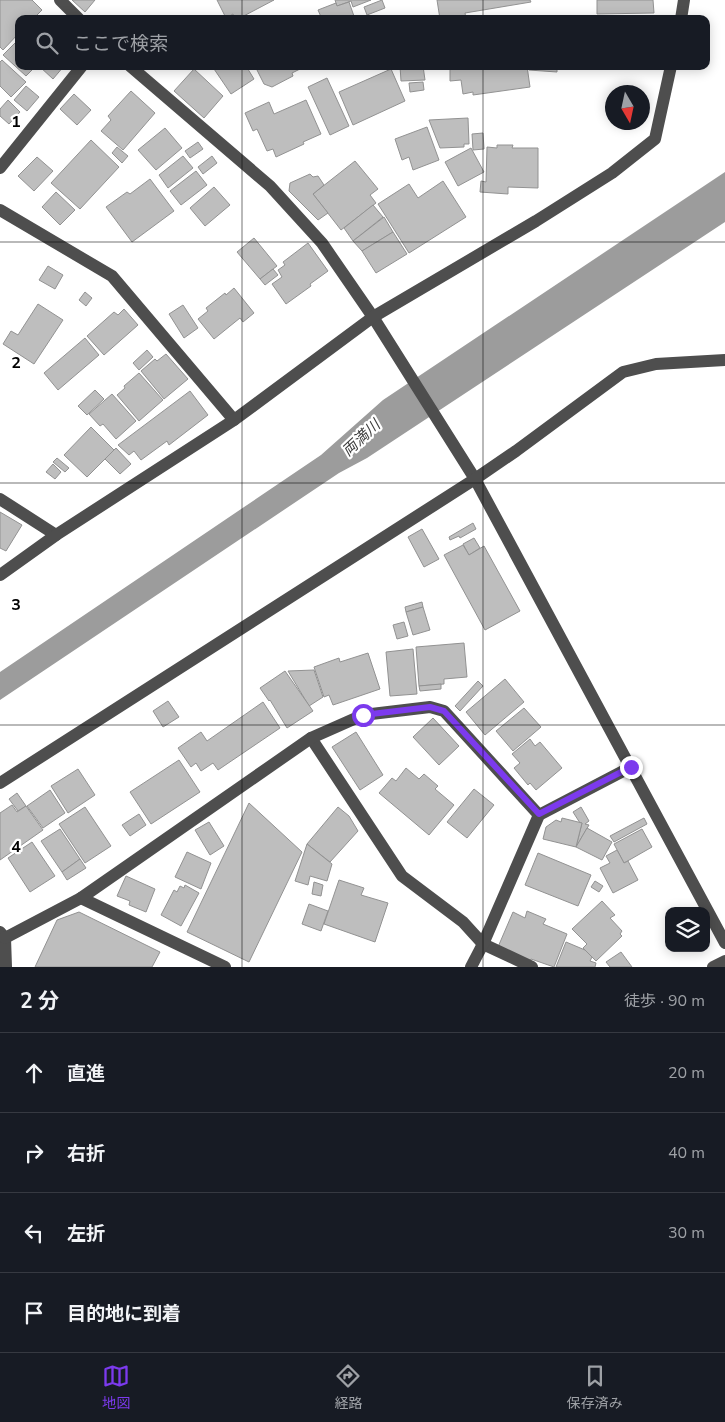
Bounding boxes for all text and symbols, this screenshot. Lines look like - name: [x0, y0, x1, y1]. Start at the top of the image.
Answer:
- search box: [15, 15, 710, 70]
- icon: search: [33, 29, 61, 57]
- text: ここで検索: [73, 31, 168, 57]
- north arrow: [605, 85, 650, 130]
- text: 1: [11, 111, 21, 133]
- text: 2: [11, 352, 21, 374]
- water label: 両満川: [338, 414, 386, 461]
- text: 3: [11, 594, 21, 616]
- route start: [352, 704, 375, 727]
- route end: [620, 756, 643, 779]
- text: 4: [11, 836, 21, 858]
- map controls: [665, 907, 710, 952]
- button: layers: [665, 907, 710, 952]
- text: 2 分: [20, 987, 59, 1015]
- text: 徒歩 · 90 m: [624, 990, 705, 1012]
- icon: ahead: [20, 1059, 48, 1087]
- text: 直進: [67, 1061, 105, 1087]
- text: 20 m: [668, 1062, 705, 1084]
- icon: right: [20, 1139, 48, 1167]
- text: 右折: [67, 1141, 105, 1167]
- text: 40 m: [668, 1142, 705, 1164]
- icon: left: [20, 1219, 48, 1247]
- text: 左折: [67, 1221, 105, 1247]
- text: 30 m: [668, 1222, 705, 1244]
- icon: arrive: [20, 1299, 48, 1327]
- text: 目的地に到着: [67, 1301, 181, 1327]
- tab: 地図: [102, 1362, 130, 1413]
- tab: 経路: [334, 1362, 362, 1413]
- tab: 保存済み: [567, 1362, 623, 1413]

